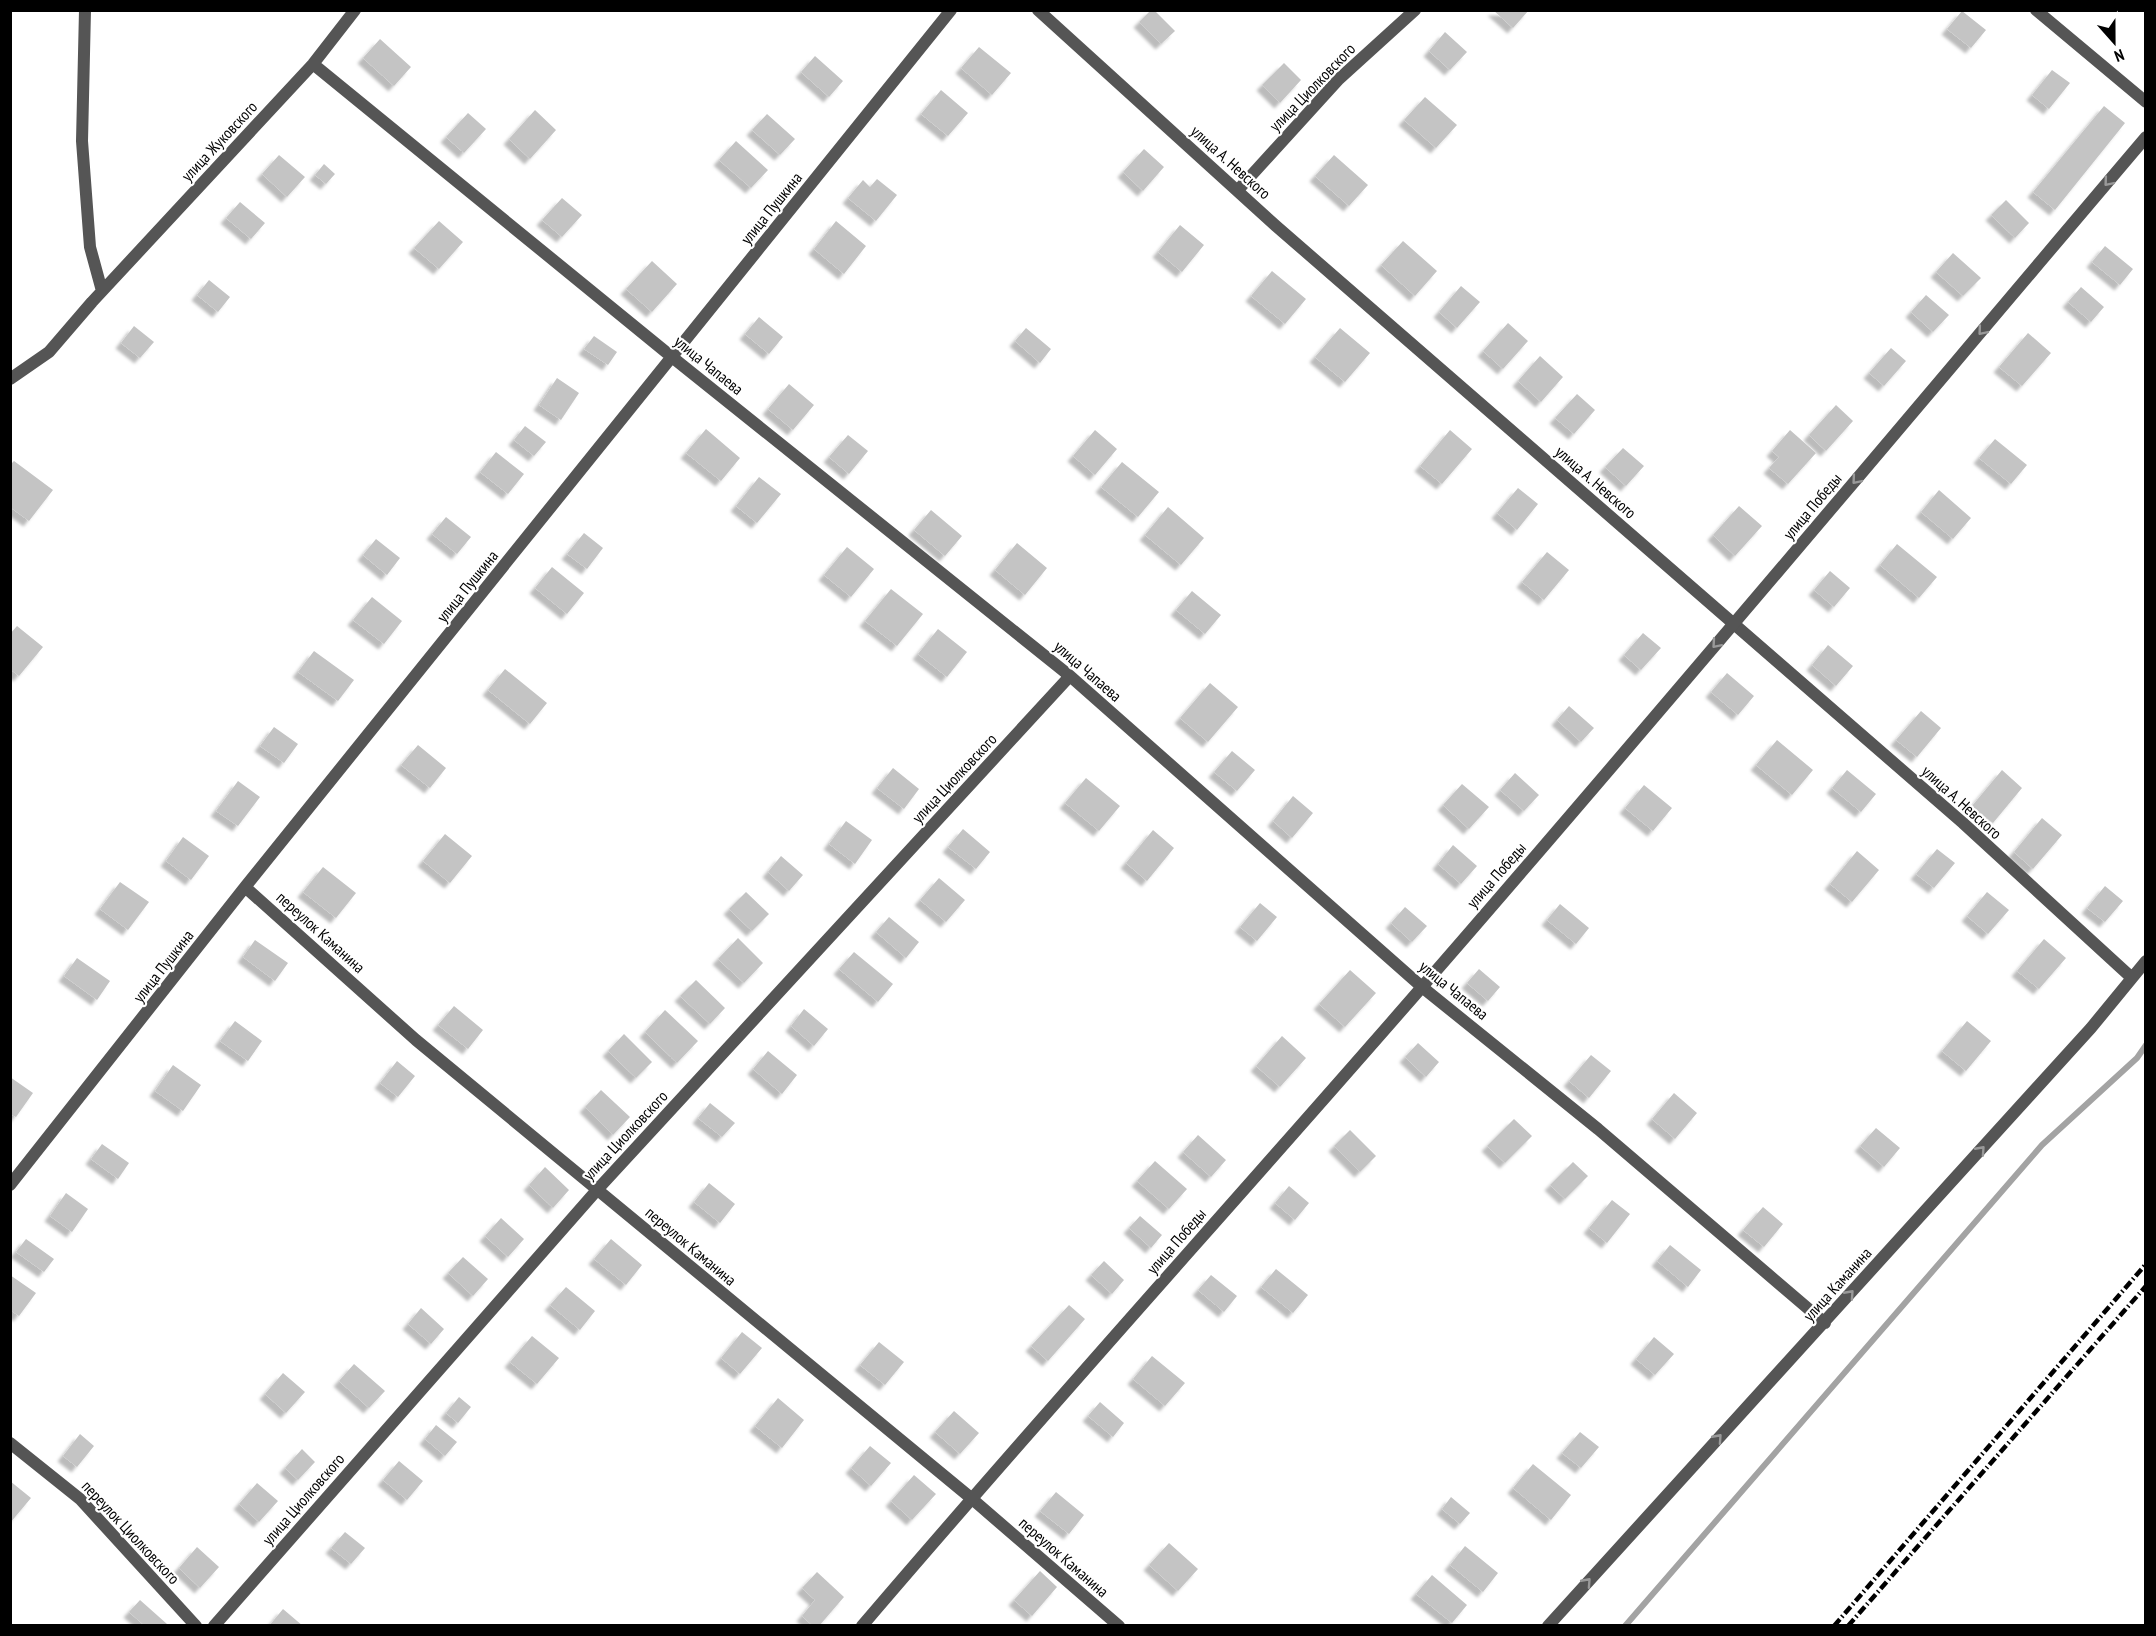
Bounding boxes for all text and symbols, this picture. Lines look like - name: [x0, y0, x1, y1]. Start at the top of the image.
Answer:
- north arrow: [2084, 12, 2144, 72]
- street label: улица Циолковского: [1265, 39, 1359, 135]
- text: N: [2112, 45, 2127, 67]
- street label: улица Жуковского: [177, 97, 261, 185]
- street label: улица А. Невского: [1187, 121, 1275, 203]
- street label: улица Пушкина: [736, 168, 806, 248]
- one-way arrow: [2104, 175, 2115, 186]
- one-way arrow: [1978, 324, 1989, 335]
- street label: улица Чапаева: [670, 331, 748, 399]
- street label: улица А. Невского: [1551, 441, 1641, 523]
- street label: улица Победы: [1778, 469, 1846, 543]
- one-way arrow: [1852, 473, 1863, 484]
- street label: улица Пушкина: [432, 546, 502, 626]
- street label: улица Чапаева: [1050, 636, 1126, 706]
- one-way arrow: [1712, 637, 1723, 648]
- street label: улица Циолковского: [907, 729, 1001, 827]
- street label: улица А. Невского: [1918, 761, 2006, 843]
- street label: улица Победы: [1462, 838, 1530, 912]
- street label: переулок Каманина: [273, 887, 369, 977]
- street label: улица Пушкина: [128, 926, 198, 1006]
- street label: улица Чапаева: [1415, 956, 1493, 1024]
- street label: улица Циолковского: [578, 1086, 672, 1184]
- one-way arrow: [1974, 1146, 1985, 1156]
- street label: переулок Каманина: [642, 1202, 740, 1290]
- street label: улица Победы: [1142, 1204, 1210, 1278]
- street label: улица Каманина: [1799, 1243, 1875, 1325]
- one-way arrow: [1843, 1291, 1854, 1301]
- one-way arrow: [1711, 1434, 1722, 1445]
- street label: улица Циолковского: [258, 1449, 348, 1549]
- street label: переулок Циолковского: [78, 1476, 184, 1588]
- street label: переулок Каманина: [1015, 1513, 1113, 1601]
- one-way arrow: [1580, 1578, 1591, 1589]

